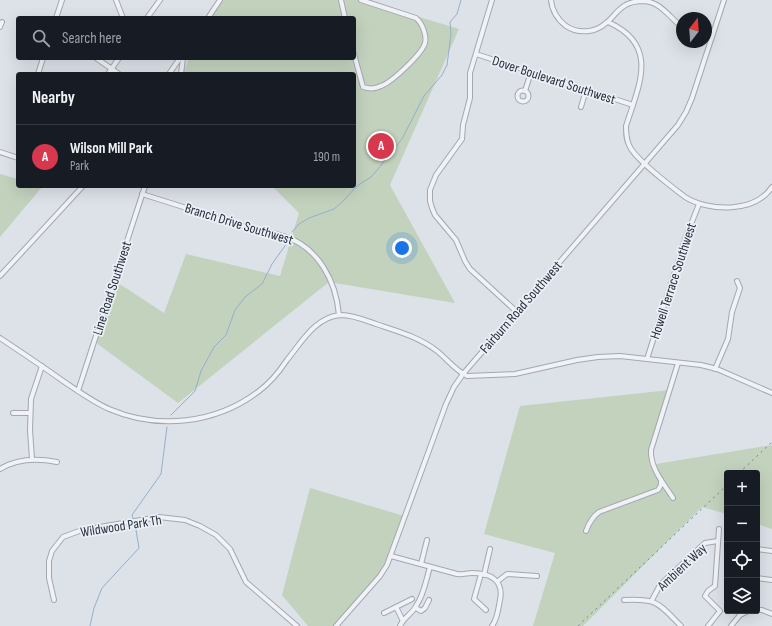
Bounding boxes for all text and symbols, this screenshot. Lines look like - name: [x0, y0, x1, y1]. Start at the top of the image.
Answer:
- north arrow: [676, 12, 712, 48]
- search box: [16, 16, 356, 60]
- icon: search: [30, 27, 52, 49]
- text: Search here: [62, 29, 122, 48]
- street label: Dover Boulevard Southwest: [490, 52, 618, 108]
- text: Nearby: [32, 88, 75, 108]
- pin: A: [368, 131, 394, 161]
- text: Wilson Mill Park: [70, 139, 153, 158]
- text: A: [42, 149, 48, 165]
- text: 190 m: [313, 149, 340, 165]
- text: Park: [70, 158, 89, 174]
- street label: Branch Drive Southwest: [183, 199, 295, 249]
- street label: Howell Terrace Southwest: [646, 221, 700, 341]
- your location: [392, 238, 412, 258]
- street label: Line Road Southwest: [89, 239, 135, 337]
- street label: Fairburn Road Southwest: [476, 257, 566, 357]
- map controls: [724, 470, 760, 614]
- button: +: [724, 470, 760, 506]
- button: −: [724, 506, 760, 542]
- street label: Wildwood Park Th: [79, 511, 163, 541]
- street label: Ambient Way: [653, 539, 711, 595]
- button: locate: [724, 542, 760, 578]
- button: layers: [724, 578, 760, 614]

